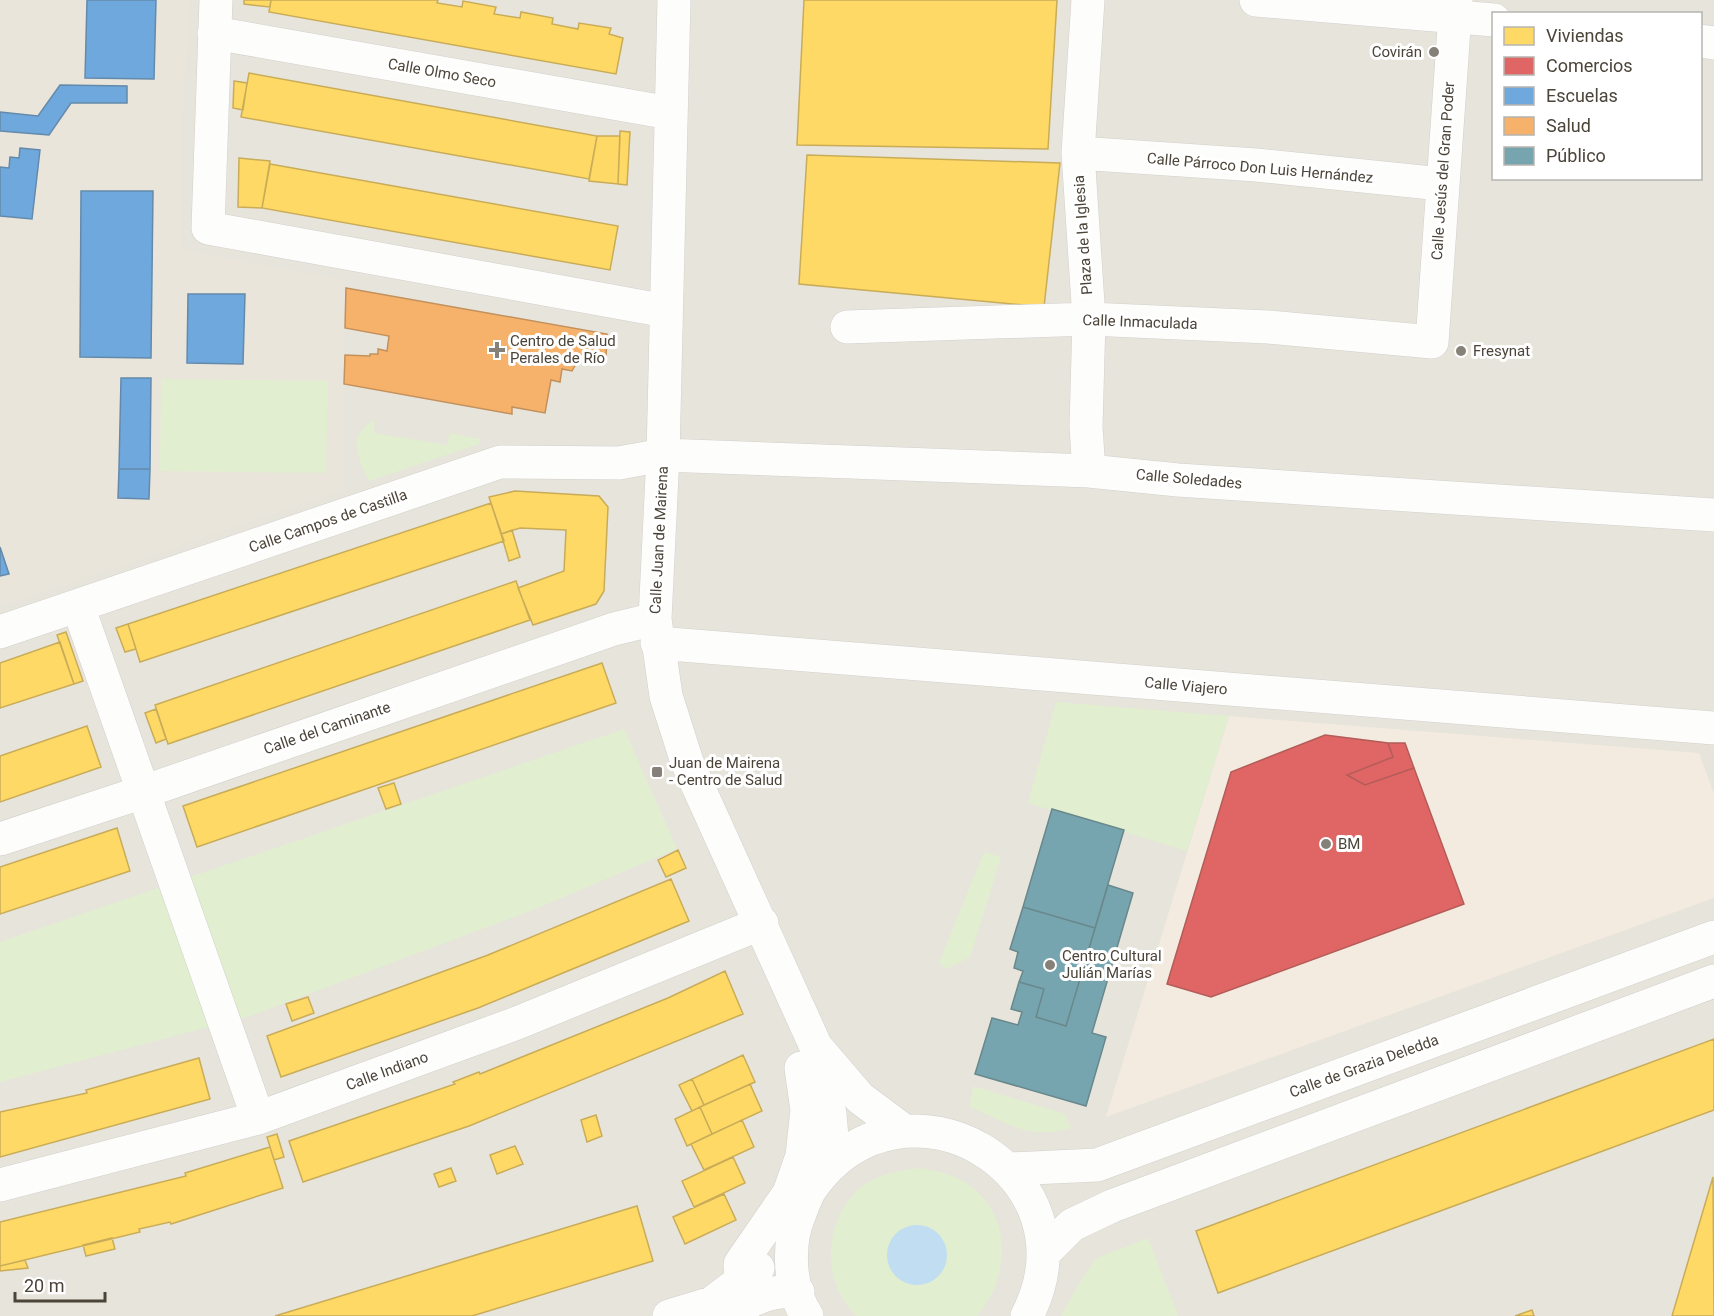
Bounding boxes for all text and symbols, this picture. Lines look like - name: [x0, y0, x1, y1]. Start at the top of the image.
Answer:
- legend: [1492, 12, 1702, 180]
- text: Viviendas: [1546, 25, 1624, 46]
- place label: Covirán: [1372, 43, 1422, 61]
- marker: Covirán: [1427, 45, 1441, 59]
- street label: Calle Olmo Seco: [386, 55, 498, 91]
- text: Comercios: [1546, 55, 1633, 76]
- street label: Calle Jesús del Gran Poder: [1428, 81, 1458, 261]
- text: Escuelas: [1546, 85, 1618, 106]
- text: Salud: [1546, 115, 1591, 136]
- text: Público: [1546, 145, 1606, 166]
- street label: Calle Párroco Don Luis Hernández: [1146, 149, 1374, 187]
- street label: Plaza de la Iglesia: [1070, 175, 1096, 295]
- street label: Calle Inmaculada: [1082, 311, 1198, 333]
- place label: Centro de Salud Perales de Río: [510, 332, 616, 367]
- marker: Centro de Salud Perales de Río: [488, 341, 506, 359]
- place label: Fresynat: [1473, 342, 1530, 360]
- marker: Fresynat: [1454, 344, 1468, 358]
- street label: Calle Soledades: [1135, 465, 1243, 493]
- street label: Calle Juan de Mairena: [646, 466, 672, 614]
- street label: Calle Campos de Castilla: [246, 485, 410, 557]
- street label: Calle Viajero: [1144, 673, 1228, 699]
- street label: Calle del Caminante: [261, 698, 393, 758]
- place label: Juan de Mairena - Centro de Salud: [669, 754, 783, 789]
- marker: Juan de Mairena - Centro de Salud: [650, 765, 664, 779]
- place label: BM: [1338, 835, 1360, 853]
- marker: BM: [1319, 837, 1333, 851]
- place label: Centro Cultural Julián Marías: [1062, 947, 1162, 982]
- marker: Centro Cultural Julián Marías: [1043, 958, 1057, 972]
- street label: Calle de Grazia Deledda: [1287, 1031, 1441, 1101]
- street label: Calle Indiano: [343, 1048, 431, 1094]
- scale bar: [15, 1265, 105, 1303]
- text: 20 m: [24, 1275, 64, 1296]

